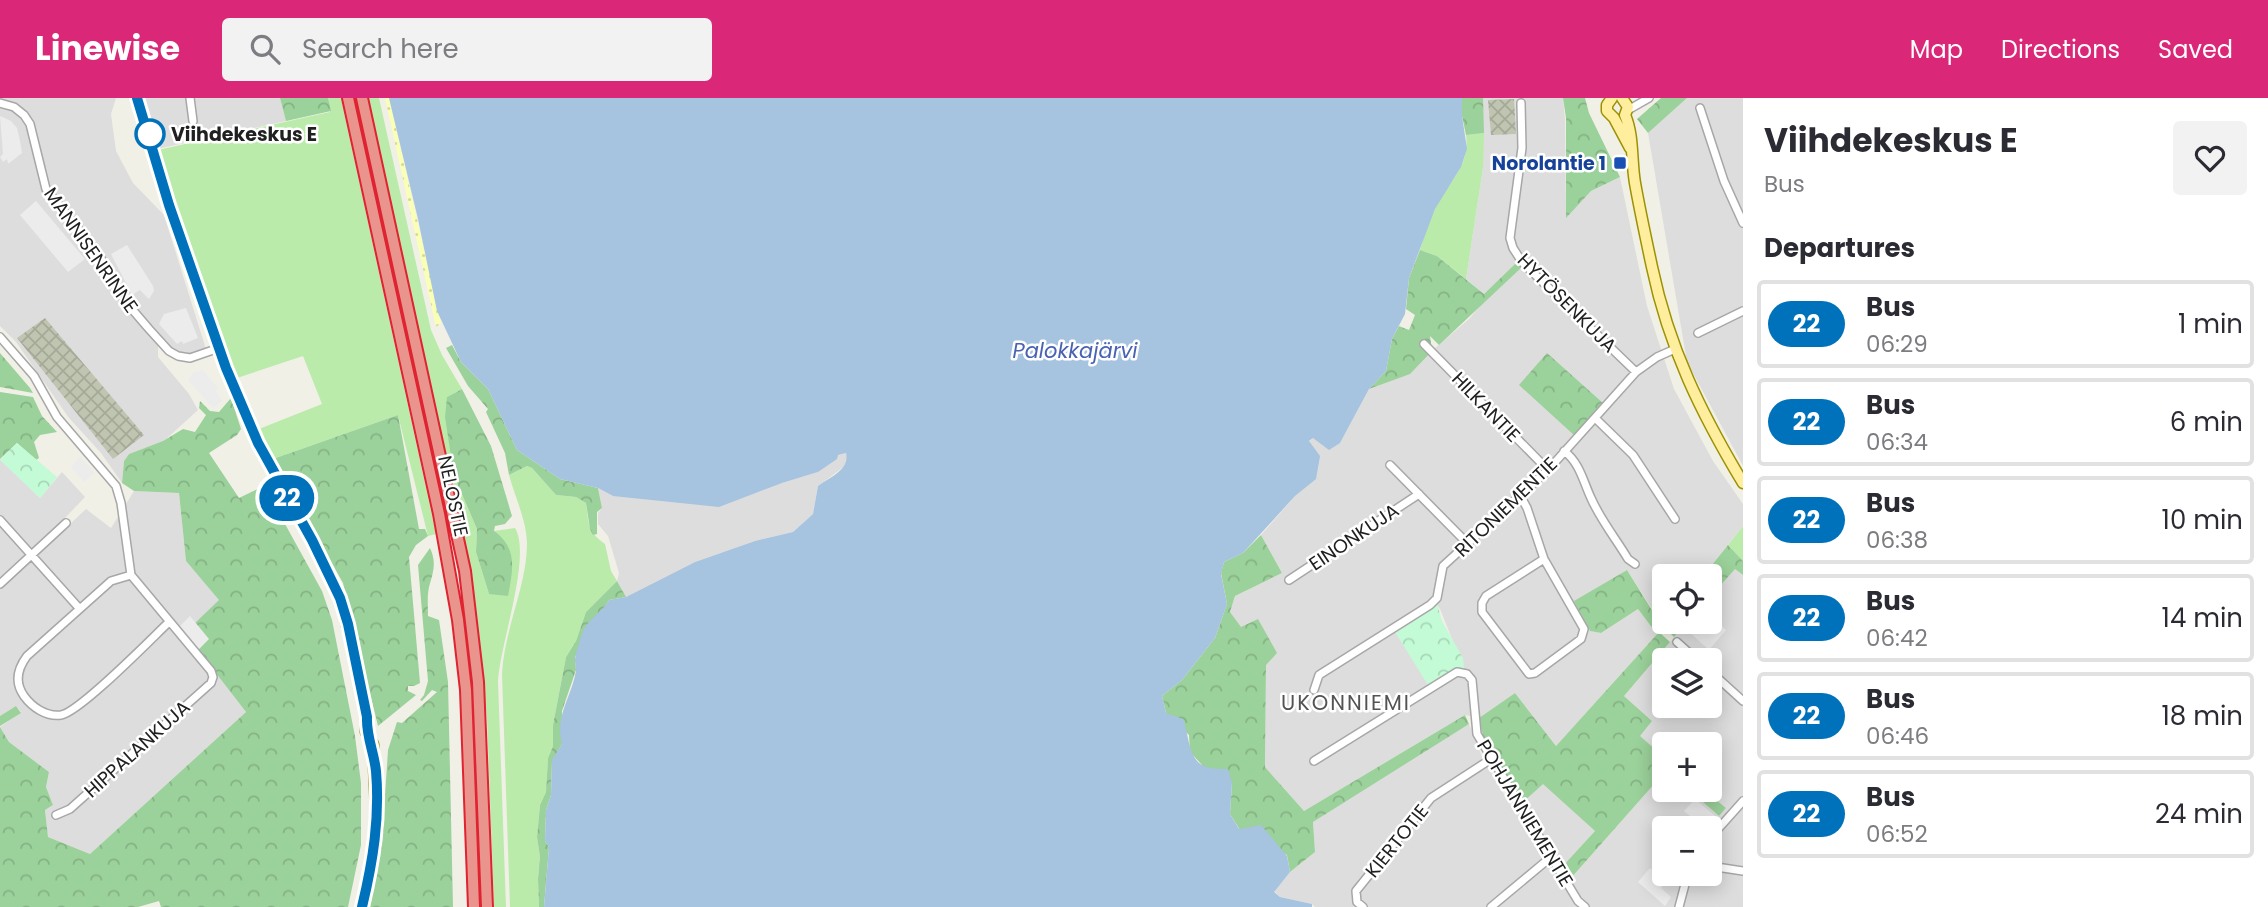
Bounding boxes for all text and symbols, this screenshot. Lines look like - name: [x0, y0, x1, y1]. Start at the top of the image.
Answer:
- search box: [222, 18, 712, 81]
- text: Linewise: [35, 25, 180, 72]
- icon: search: [246, 30, 284, 68]
- text: Search here: [302, 31, 459, 67]
- text: Map: [1910, 33, 1963, 66]
- text: Directions: [2001, 33, 2120, 66]
- text: Saved: [2158, 33, 2233, 66]
- text: Viihdekeskus E: [1764, 117, 2018, 164]
- marker: Viihdekeskus E: [135, 119, 165, 149]
- place label: Viihdekeskus E: [171, 121, 317, 148]
- button: heart: [2173, 121, 2247, 195]
- place label: Norolantie 1: [1492, 150, 1606, 177]
- marker: Norolantie 1: [1612, 155, 1628, 171]
- text: Bus: [1764, 168, 1805, 200]
- street label: MANNISENRINNE: [38, 182, 144, 318]
- text: Departures: [1764, 230, 1915, 266]
- street label: HYTÖSENKUJA: [1511, 247, 1623, 359]
- text: Bus: [1866, 289, 1915, 325]
- text: 1 min: [2178, 306, 2243, 342]
- text: 22: [1793, 307, 1820, 340]
- text: 06:29: [1866, 328, 1928, 360]
- water label: Palokkajärvi: [1013, 336, 1138, 365]
- street label: HILKANTIE: [1446, 366, 1526, 448]
- text: Bus: [1866, 387, 1915, 423]
- text: 6 min: [2170, 404, 2243, 440]
- text: 22: [1793, 405, 1820, 438]
- text: 06:34: [1866, 426, 1928, 458]
- street label: RITONIEMENTIE: [1449, 451, 1563, 563]
- street label: NELOSTIE: [431, 453, 475, 539]
- line badge: 22: [256, 475, 318, 521]
- text: 22: [273, 481, 301, 514]
- text: Bus: [1866, 485, 1915, 521]
- street label: EINONKUJA: [1304, 497, 1404, 577]
- text: 10 min: [2162, 502, 2243, 538]
- text: 22: [1793, 503, 1820, 536]
- text: 06:38: [1866, 524, 1928, 556]
- map controls: [1652, 564, 1722, 886]
- button: locate: [1652, 564, 1722, 634]
- text: Bus: [1866, 583, 1915, 619]
- text: 14 min: [2162, 600, 2243, 636]
- text: 22: [1793, 601, 1820, 634]
- text: 06:42: [1866, 622, 1928, 654]
- button: layers: [1652, 648, 1722, 718]
- text: Bus: [1866, 681, 1915, 717]
- district label: UKONNIEMI: [1281, 688, 1411, 717]
- street label: HIPPALANKUJA: [78, 694, 196, 804]
- text: 18 min: [2162, 698, 2243, 734]
- text: 22: [1793, 699, 1820, 732]
- text: 06:46: [1866, 720, 1929, 752]
- button: +: [1652, 732, 1722, 802]
- street label: POHJANNIEMENTIE: [1470, 734, 1580, 892]
- text: Bus: [1866, 779, 1915, 815]
- text: 24 min: [2155, 796, 2243, 832]
- text: 22: [1793, 797, 1820, 830]
- street label: KIERTOTIE: [1359, 799, 1435, 883]
- button: −: [1652, 816, 1722, 886]
- text: 06:52: [1866, 818, 1928, 850]

